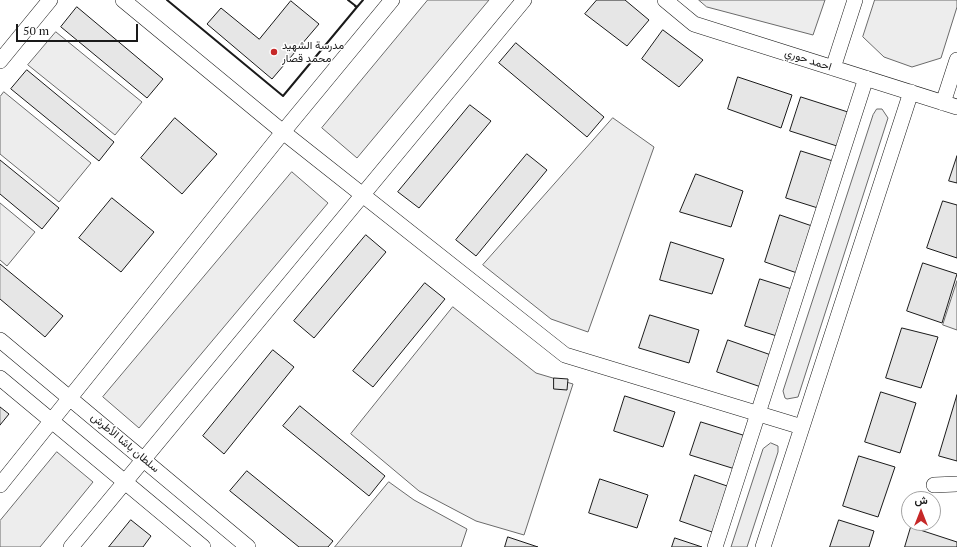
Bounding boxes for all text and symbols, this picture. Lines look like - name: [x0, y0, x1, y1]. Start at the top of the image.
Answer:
- scale bar: [18, 16, 140, 42]
- text: 50 m: [23, 23, 49, 38]
- place label: مدرسة الشهيد محمد قصار: [282, 39, 344, 65]
- street label: احمد حوري: [783, 46, 833, 74]
- marker: مدرسة الشهيد محمد قصار: [269, 47, 279, 57]
- street label: سلطان باشا الأطرش: [88, 411, 162, 475]
- north arrow: [901, 491, 941, 531]
- text: ش: [914, 493, 928, 507]

